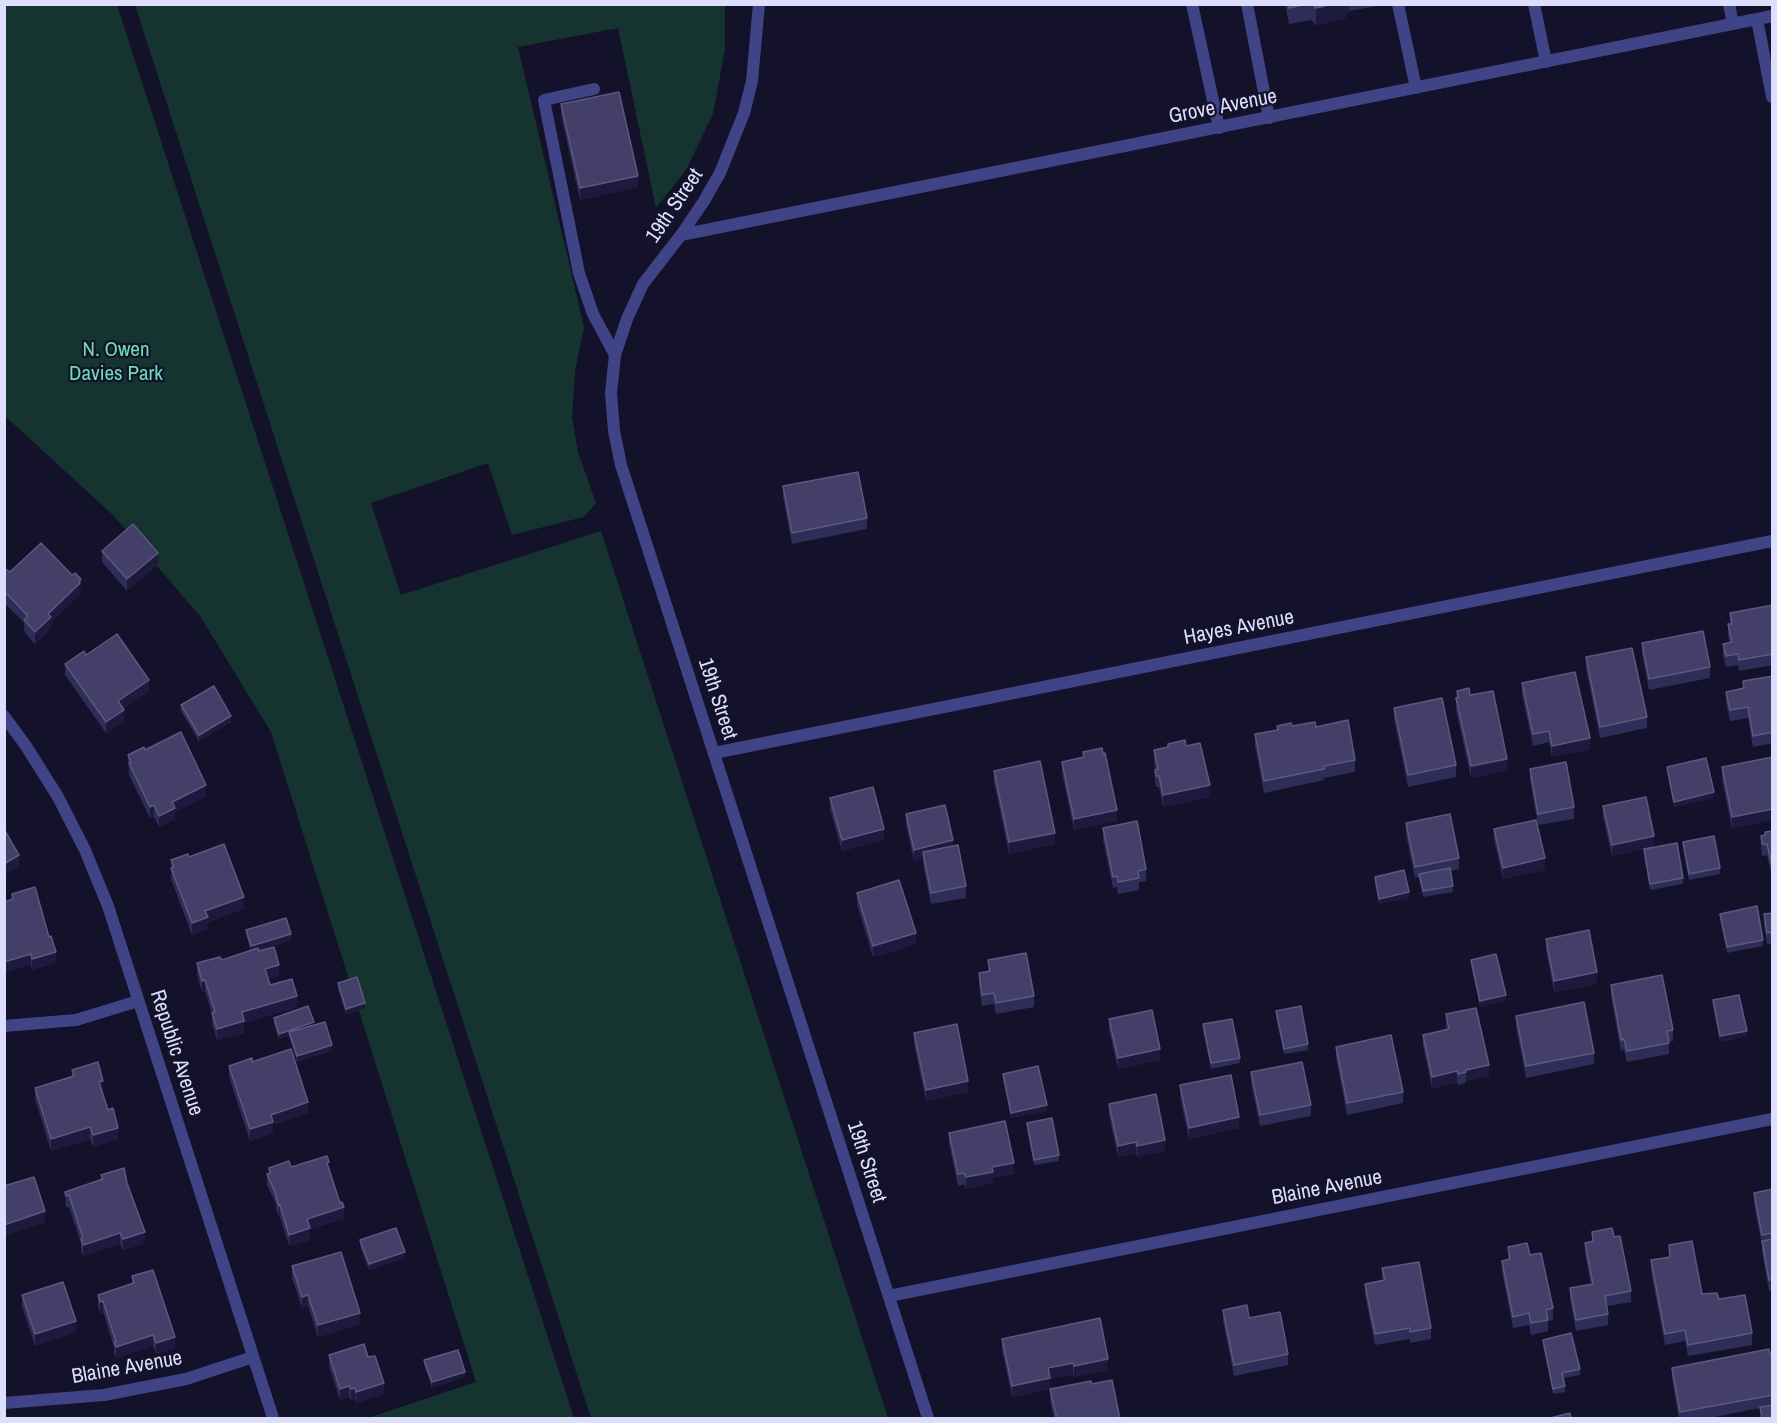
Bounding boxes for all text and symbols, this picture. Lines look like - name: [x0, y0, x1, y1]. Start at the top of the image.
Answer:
- street label: Grove Avenue: [1167, 84, 1279, 130]
- street label: 19th Street: [641, 164, 709, 248]
- park label: N. Owen Davies Park: [69, 337, 163, 387]
- street label: Hayes Avenue: [1182, 605, 1296, 651]
- street label: 19th Street: [692, 655, 742, 743]
- street label: Republic Avenue: [144, 987, 208, 1119]
- street label: 19th Street: [841, 1118, 891, 1206]
- street label: Blaine Avenue: [1270, 1165, 1384, 1211]
- street label: Blaine Avenue: [70, 1346, 184, 1390]

